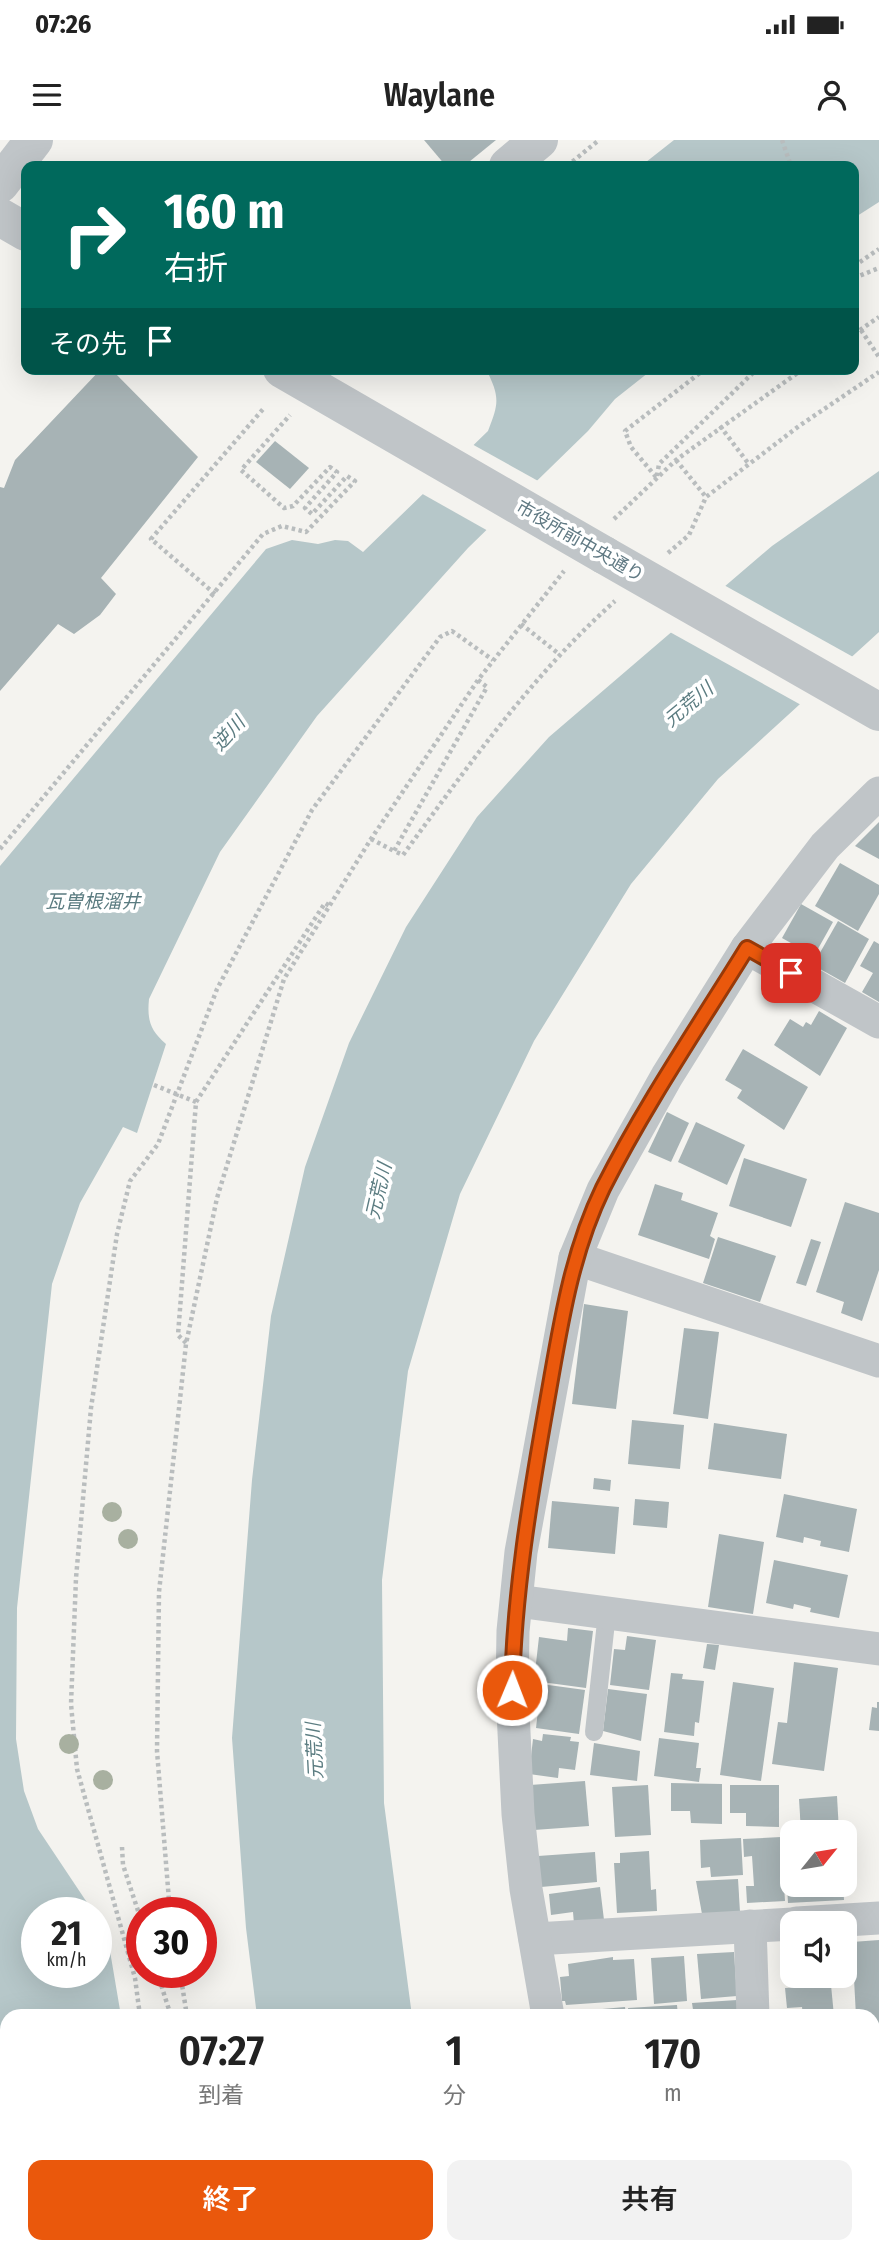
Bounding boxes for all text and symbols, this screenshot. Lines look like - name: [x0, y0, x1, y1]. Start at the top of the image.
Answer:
- text: 07:26: [35, 9, 91, 40]
- icon: menu: [28, 76, 66, 114]
- text: Waylane: [384, 76, 495, 114]
- icon: person: [813, 76, 851, 114]
- text: 160 m: [164, 182, 285, 241]
- icon: right: [49, 189, 140, 280]
- text: 右折: [164, 249, 228, 287]
- icon: arrive: [141, 322, 179, 360]
- text: その先: [49, 329, 127, 360]
- street label: 市役所前中央通り: [512, 495, 648, 587]
- water label: 元荒川: [659, 676, 719, 732]
- water label: 逆川: [207, 710, 251, 755]
- water label: 瓦曽根溜井: [45, 890, 142, 913]
- pin: [761, 943, 821, 1003]
- icon: arrive: [772, 954, 810, 992]
- water label: 元荒川: [361, 1159, 397, 1221]
- position arrow: [475, 1653, 549, 1727]
- water label: 元荒川: [301, 1720, 327, 1780]
- north arrow: [780, 1820, 858, 1897]
- map controls: [780, 1820, 857, 1988]
- speed limit sign: 30: [126, 1897, 217, 1988]
- button: sound: [780, 1911, 857, 1988]
- text: 21: [51, 1912, 82, 1954]
- text: km/h: [46, 1949, 87, 1971]
- text: 07:27: [178, 2026, 264, 2076]
- text: 1: [445, 2026, 463, 2076]
- text: 170: [644, 2029, 702, 2079]
- text: m: [664, 2079, 682, 2107]
- text: 到着: [198, 2081, 244, 2109]
- text: 分: [443, 2081, 466, 2109]
- button: 終了: [28, 2160, 433, 2240]
- button: 共有: [447, 2160, 852, 2240]

